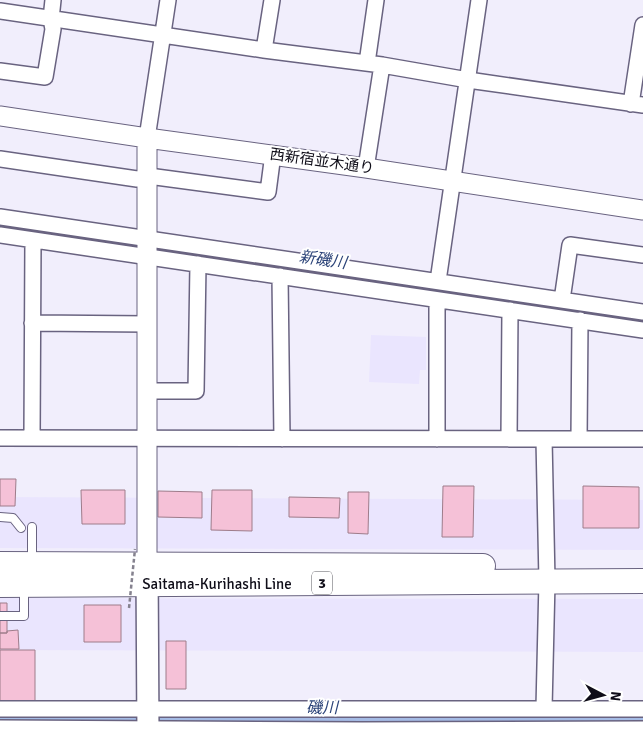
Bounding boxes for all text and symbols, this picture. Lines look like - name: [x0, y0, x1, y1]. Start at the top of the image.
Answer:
- street label: 西新宿並木通り: [269, 145, 375, 177]
- water label: 新磯川: [298, 247, 350, 274]
- road number: 3: [312, 572, 332, 594]
- street label: Saitama-Kurihashi Line: [142, 575, 292, 593]
- north arrow: [578, 670, 628, 720]
- text: N: [606, 691, 624, 702]
- water label: 磯川: [306, 698, 340, 718]

